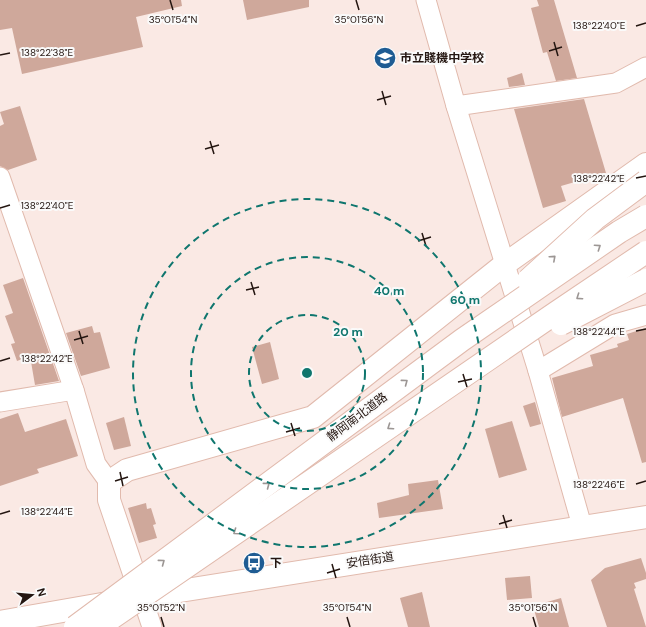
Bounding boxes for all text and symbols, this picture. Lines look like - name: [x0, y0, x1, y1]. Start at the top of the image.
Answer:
- text: 35°01'54"N: [149, 13, 197, 26]
- text: 35°01'56"N: [335, 13, 384, 26]
- text: 138°22'40"E: [573, 19, 626, 32]
- school or university icon: 市立賤機中学校: [372, 45, 398, 71]
- text: 138°22'38"E: [21, 46, 73, 59]
- place label: 市立賤機中学校: [400, 50, 484, 66]
- text: 138°22'42"E: [573, 172, 625, 185]
- text: 138°22'40"E: [21, 199, 74, 212]
- one-way arrow: [593, 245, 600, 252]
- one-way arrow: [548, 255, 556, 262]
- text: 40 m: [374, 283, 404, 299]
- text: 60 m: [450, 292, 480, 308]
- one-way arrow: [576, 292, 583, 299]
- text: 20 m: [333, 324, 363, 340]
- text: 138°22'44"E: [573, 325, 625, 338]
- text: 138°22'42"E: [21, 352, 73, 365]
- centre of rings: [300, 366, 314, 380]
- one-way arrow: [400, 380, 407, 387]
- street label: 静岡南北道路: [323, 389, 391, 445]
- one-way arrow: [387, 422, 394, 430]
- text: 138°22'46"E: [573, 478, 625, 491]
- one-way arrow: [262, 482, 269, 489]
- text: 138°22'44"E: [21, 505, 73, 518]
- one-way arrow: [234, 527, 241, 534]
- street label: 安倍街道: [345, 548, 395, 572]
- bus stop icon: 下: [241, 550, 267, 576]
- place label: 下: [270, 555, 282, 571]
- one-way arrow: [158, 560, 165, 567]
- north arrow: [12, 575, 52, 615]
- text: N: [34, 586, 49, 598]
- text: 35°01'52"N: [137, 601, 185, 614]
- text: 35°01'54"N: [323, 601, 371, 614]
- text: 35°01'56"N: [509, 601, 558, 614]

